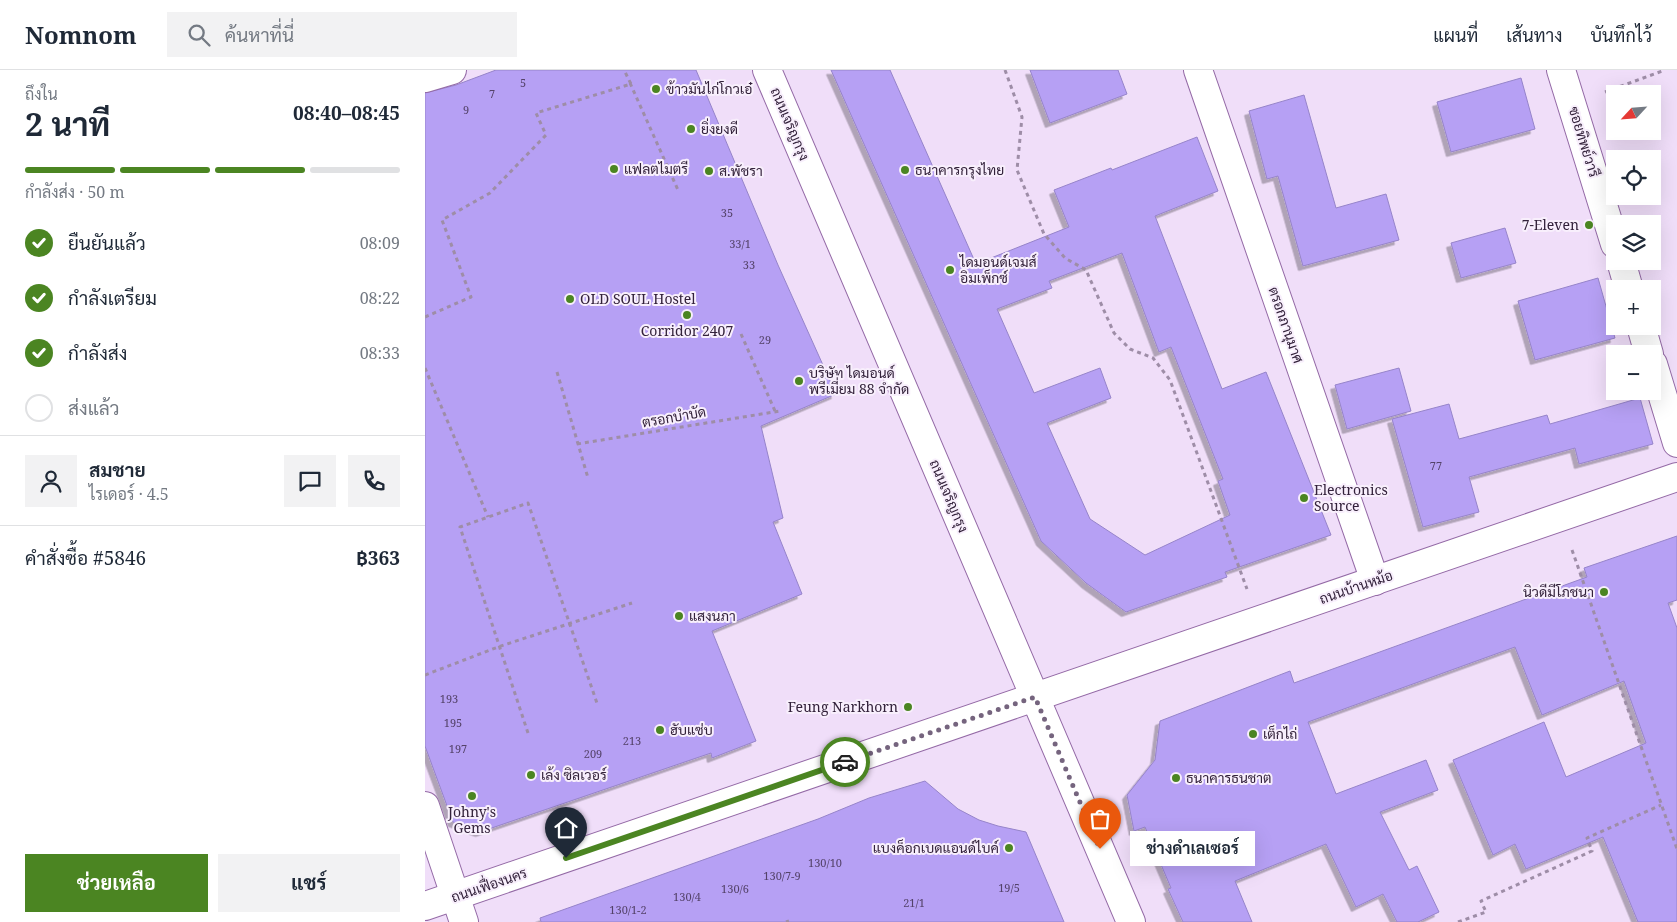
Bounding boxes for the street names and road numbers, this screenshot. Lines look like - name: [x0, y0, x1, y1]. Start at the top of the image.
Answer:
- street label: ถนนเจริญกรุง: [766, 84, 814, 164]
- street label: ซอยทิพย์วารี: [1565, 104, 1604, 180]
- street label: ตรอกภานุมาศ: [1264, 284, 1308, 366]
- street label: ตรอกบำบัด: [640, 402, 707, 431]
- street label: ถนนเจริญกรุง: [925, 456, 973, 536]
- street label: ถนนบ้านหม้อ: [1317, 565, 1395, 608]
- street label: ถนนเฟื่องนคร: [448, 861, 530, 906]

